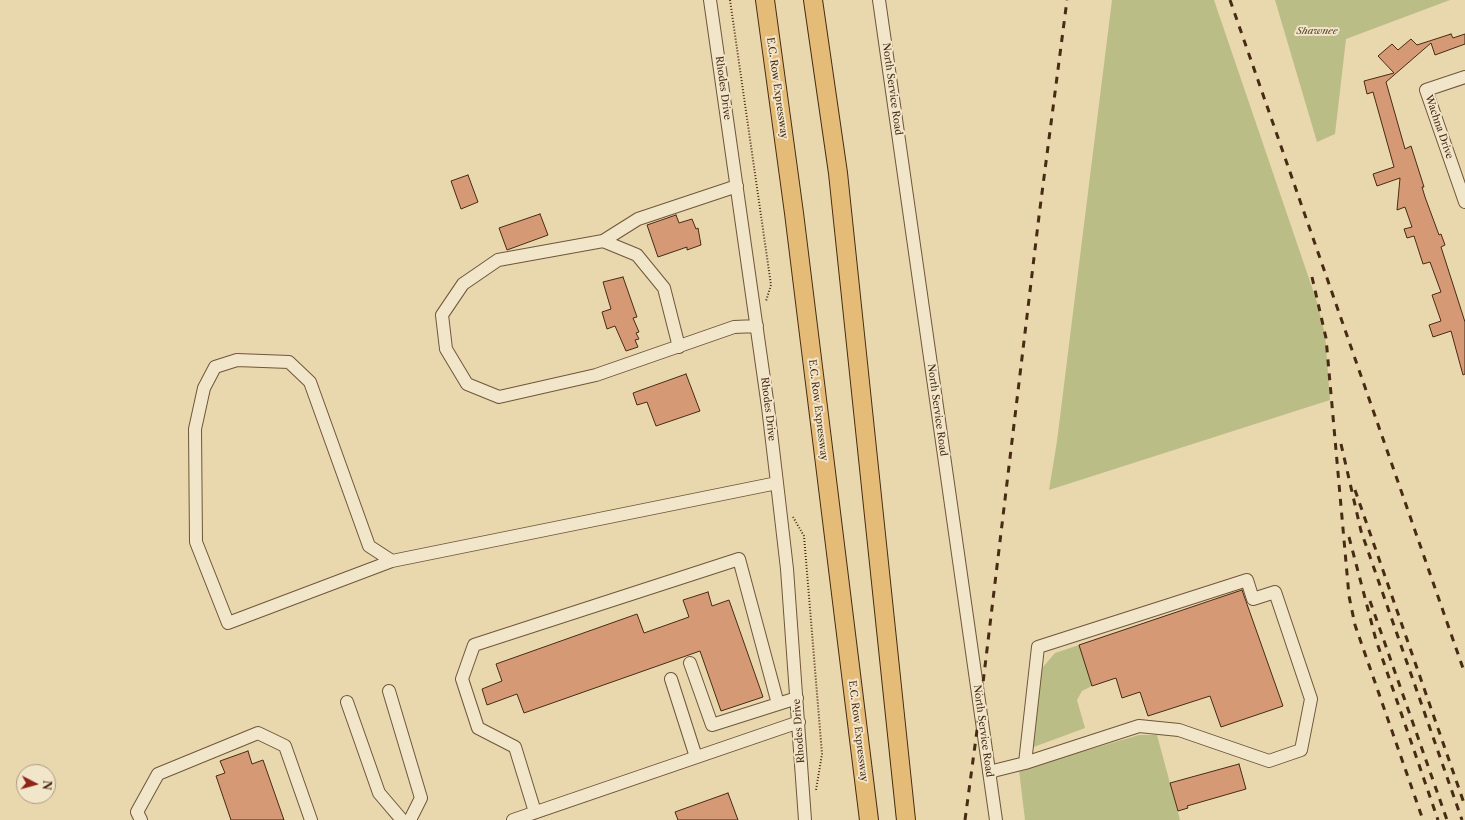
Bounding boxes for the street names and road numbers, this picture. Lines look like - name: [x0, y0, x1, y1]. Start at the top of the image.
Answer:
- street label: E.C. Row Expressway: [764, 37, 790, 139]
- street label: North Service Road: [880, 42, 904, 136]
- street label: Rhodes Drive: [713, 55, 733, 121]
- street label: Wachna Drive: [1422, 93, 1456, 161]
- street label: E.C. Row Expressway: [806, 359, 830, 461]
- street label: North Service Road: [925, 363, 949, 457]
- street label: Rhodes Drive: [758, 376, 778, 442]
- street label: E.C. Row Expressway: [846, 680, 870, 782]
- street label: North Service Road: [971, 684, 995, 778]
- street label: Rhodes Drive: [791, 698, 807, 764]

